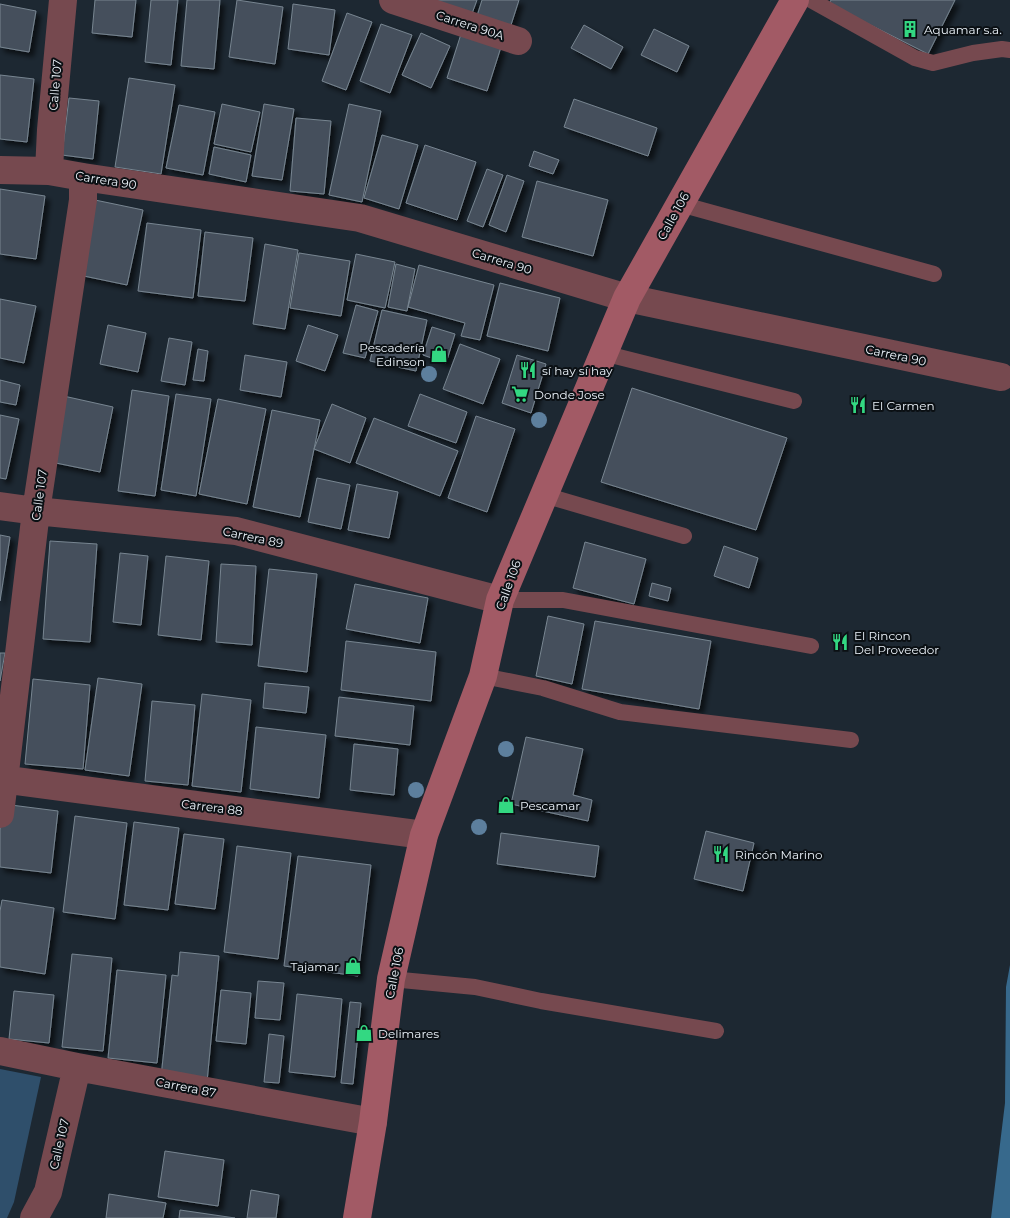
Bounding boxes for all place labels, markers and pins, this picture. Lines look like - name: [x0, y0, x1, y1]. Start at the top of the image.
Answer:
- building icon: Aquamar s.a.: [900, 19, 920, 39]
- place label: Aquamar s.a.: [924, 22, 1002, 37]
- place label: Pescadería Edinson: [359, 340, 425, 369]
- shop icon: Pescadería Edinson: [429, 344, 449, 364]
- restaurant icon: sí hay sí hay: [518, 360, 538, 380]
- place label: sí hay sí hay: [542, 363, 613, 378]
- supermarket icon: Donde Jose: [510, 384, 530, 404]
- place label: Donde Jose: [534, 387, 605, 402]
- restaurant icon: El Carmen: [848, 395, 868, 415]
- place label: El Carmen: [872, 398, 935, 413]
- place label: El Rincon Del Proveedor: [854, 628, 939, 657]
- restaurant icon: El Rincon Del Proveedor: [830, 632, 850, 652]
- shop icon: Pescamar: [496, 795, 516, 815]
- place label: Pescamar: [520, 798, 580, 813]
- restaurant icon: Rincón Marino: [711, 844, 731, 864]
- place label: Rincón Marino: [735, 847, 823, 862]
- shop icon: Tajamar: [343, 956, 363, 976]
- place label: Tajamar: [290, 959, 339, 974]
- shop icon: Delimares: [354, 1023, 374, 1043]
- place label: Delimares: [378, 1026, 439, 1041]

